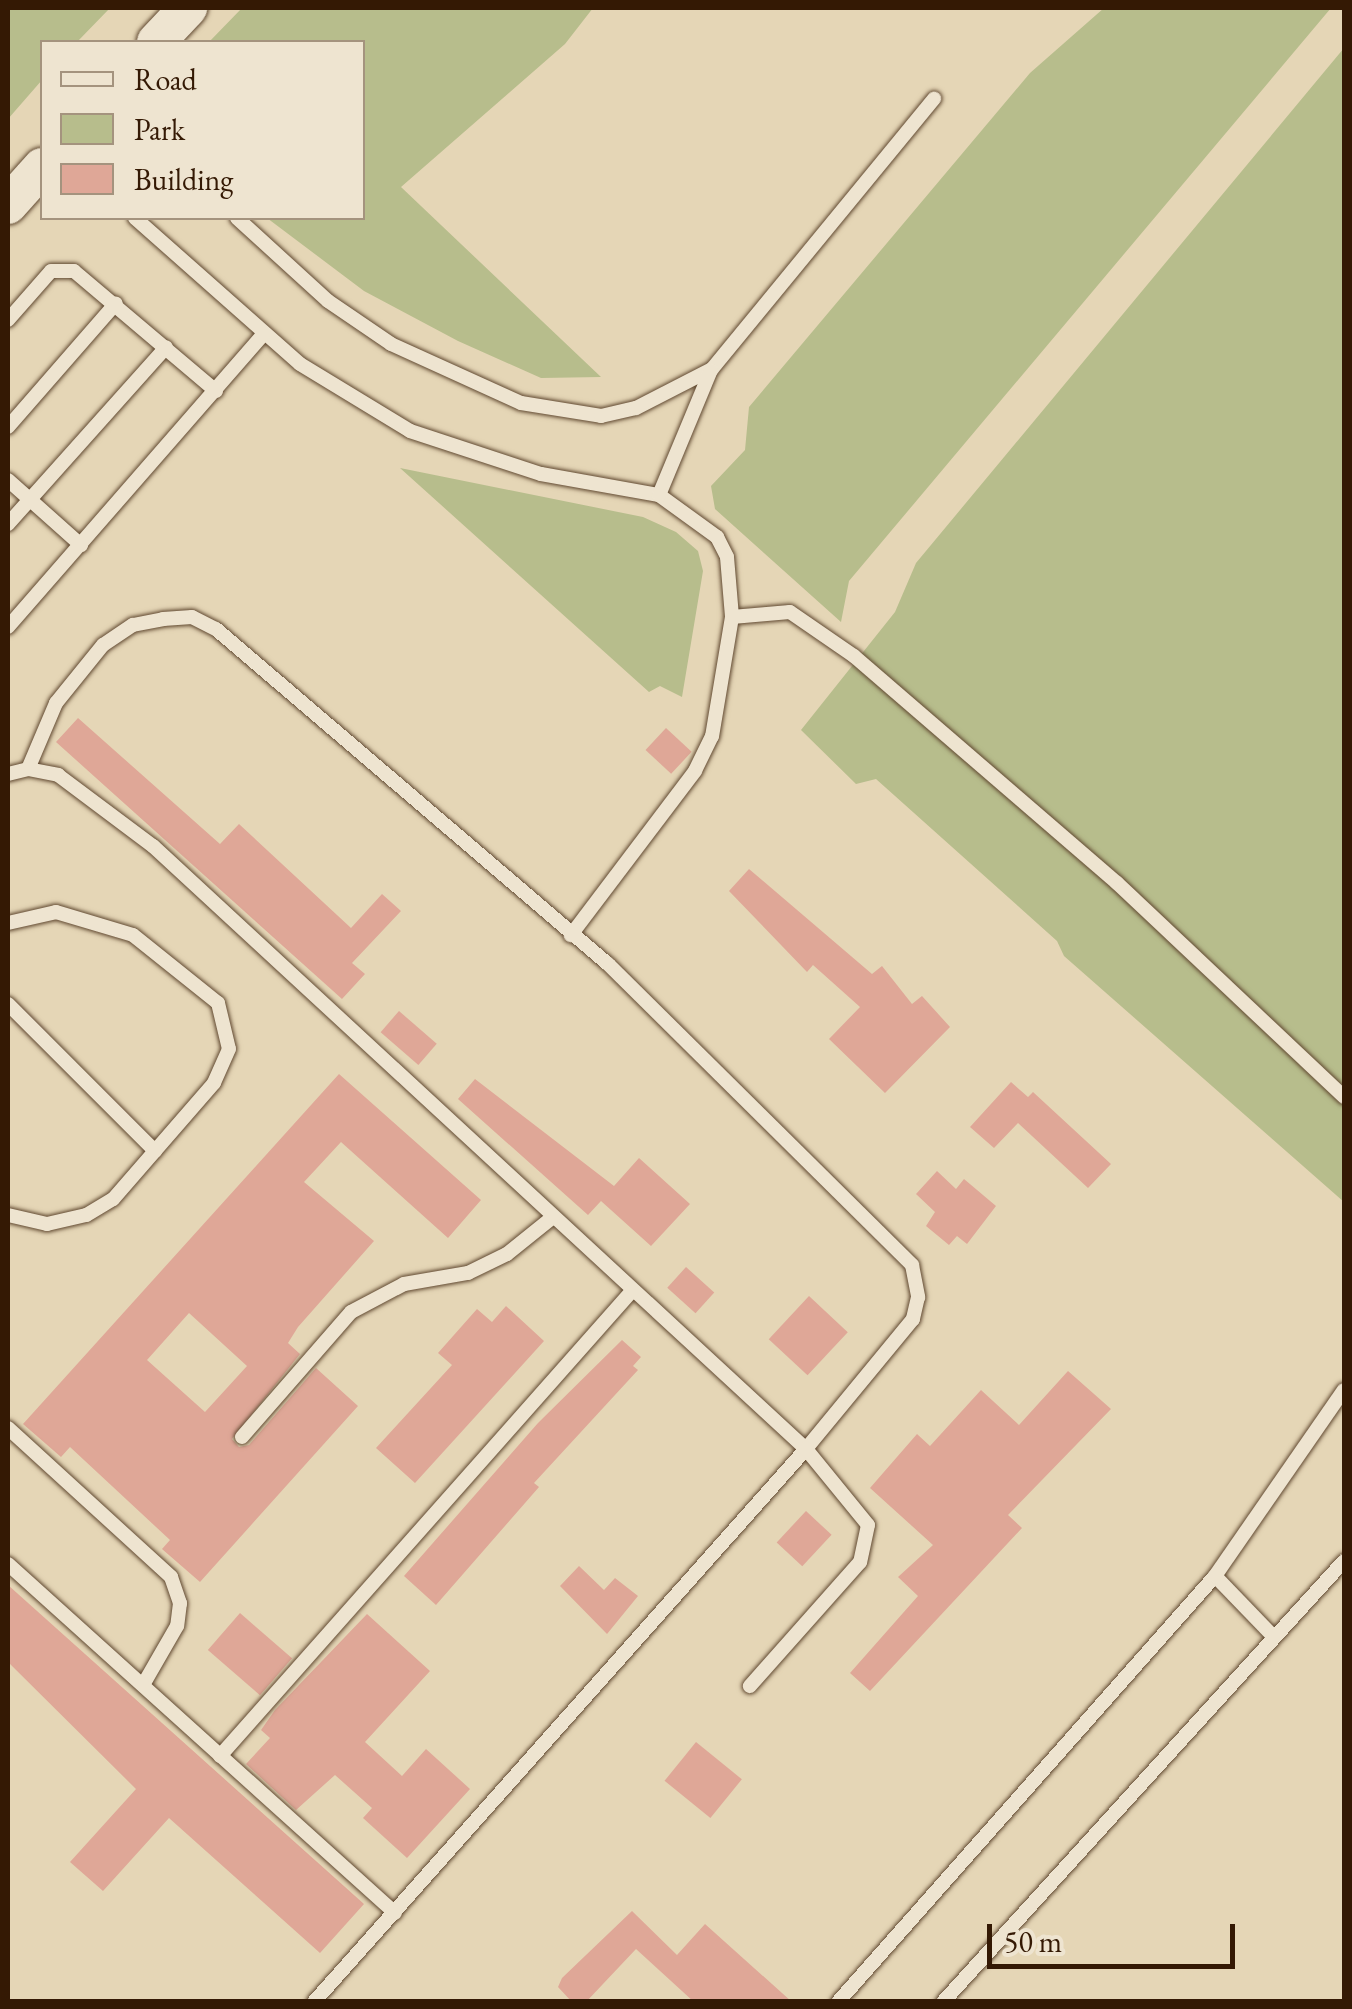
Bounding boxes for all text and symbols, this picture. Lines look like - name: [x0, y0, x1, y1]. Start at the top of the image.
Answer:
- legend: [40, 40, 365, 220]
- text: Road: [134, 60, 197, 99]
- text: Park: [134, 110, 185, 149]
- text: Building: [134, 160, 233, 199]
- scale bar: [992, 1904, 1240, 1966]
- text: 50 m: [1004, 1922, 1062, 1961]

